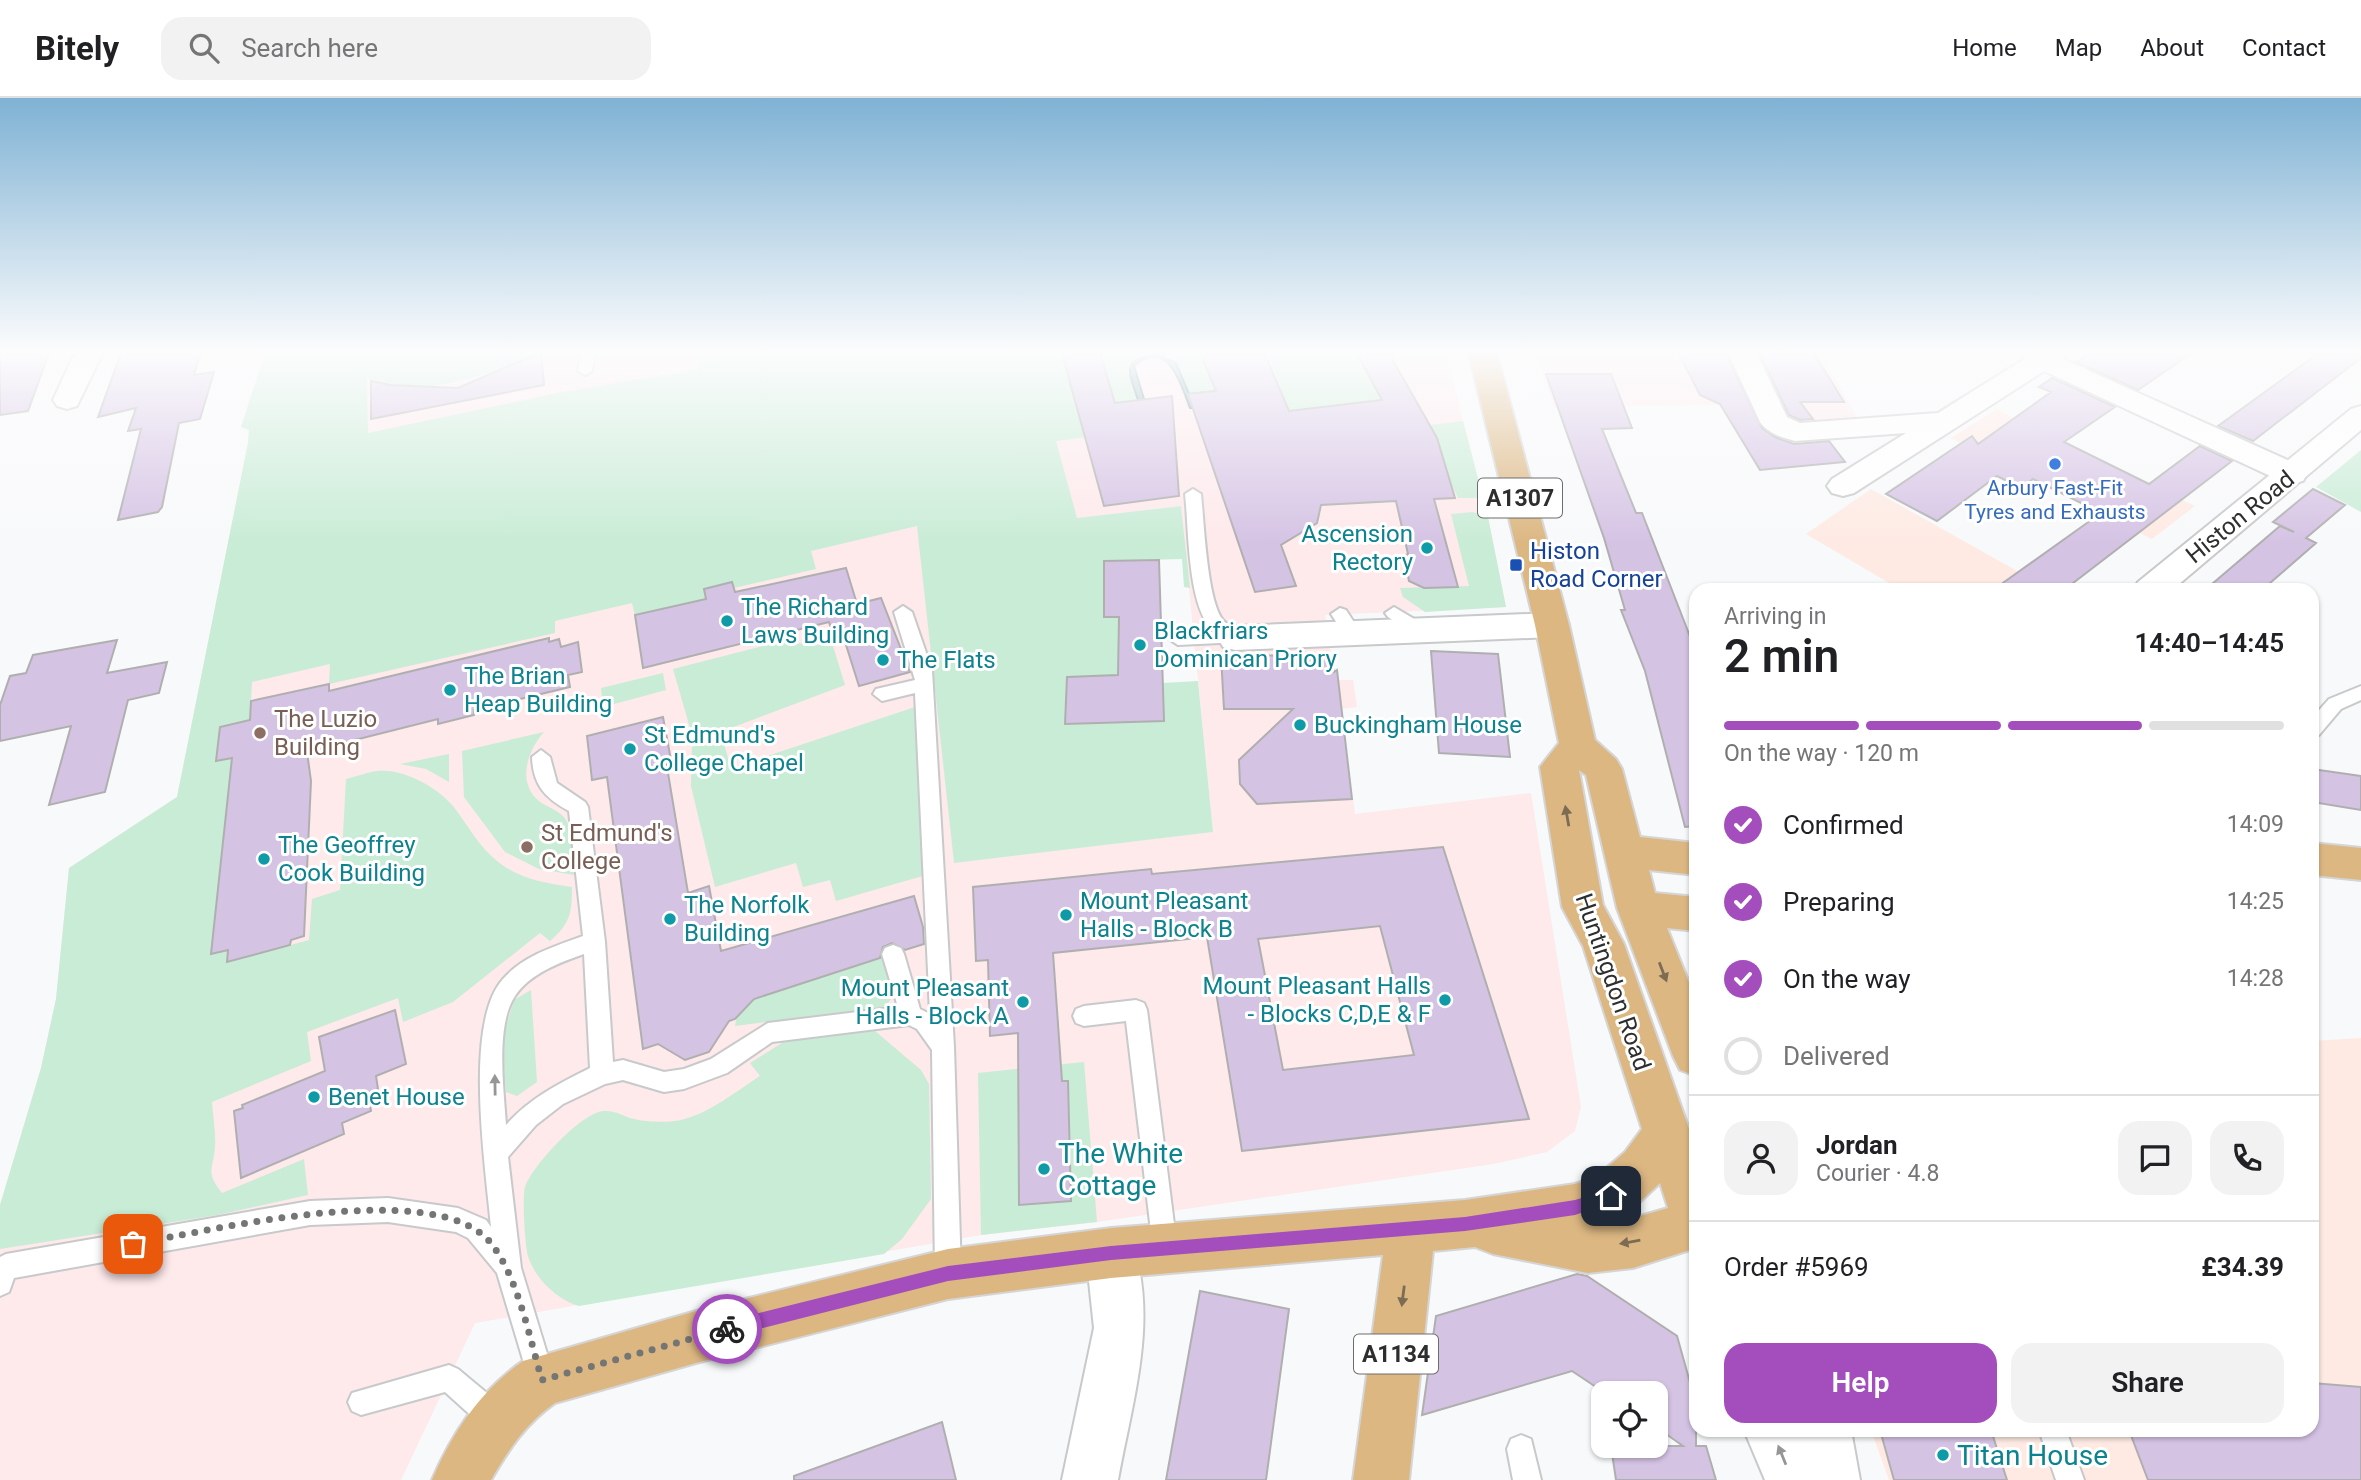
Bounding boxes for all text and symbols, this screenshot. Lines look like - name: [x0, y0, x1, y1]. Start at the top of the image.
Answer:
- search box: [161, 17, 651, 80]
- text: Bitely: [35, 29, 119, 68]
- icon: search: [185, 29, 223, 67]
- text: Search here: [241, 33, 378, 63]
- text: Home: [1952, 34, 2017, 62]
- text: Map: [2055, 34, 2102, 62]
- text: About: [2140, 34, 2204, 62]
- text: Contact: [2242, 34, 2326, 62]
- marker: Arbury Fast-Fit Tyres and Exhausts: [2047, 456, 2063, 472]
- street label: Histon Road: [2180, 465, 2300, 569]
- place label: Arbury Fast-Fit Tyres and Exhausts: [1964, 476, 2146, 524]
- road number: A1307: [1478, 478, 1562, 518]
- place label: Ascension Rectory: [1301, 520, 1414, 576]
- place label: Histon Road Corner: [1530, 537, 1663, 593]
- marker: Ascension Rectory: [1419, 540, 1435, 556]
- marker: Histon Road Corner: [1508, 557, 1524, 573]
- place label: The Richard Laws Building: [741, 593, 889, 649]
- text: Arriving in: [1724, 603, 1827, 630]
- marker: The Richard Laws Building: [719, 613, 735, 629]
- place label: Blackfriars Dominican Priory: [1154, 617, 1337, 673]
- text: 14:40–14:45: [2134, 628, 2284, 658]
- text: 2 min: [1724, 629, 1839, 683]
- marker: Blackfriars Dominican Priory: [1132, 637, 1148, 653]
- place label: The Flats: [897, 646, 996, 674]
- marker: The Flats: [875, 652, 891, 668]
- place label: The Brian Heap Building: [464, 662, 612, 718]
- marker: The Brian Heap Building: [442, 682, 458, 698]
- place label: The Luzio Building: [274, 705, 377, 761]
- place label: Buckingham House: [1314, 711, 1522, 739]
- marker: Buckingham House: [1292, 717, 1308, 733]
- place label: St Edmund's College Chapel: [644, 721, 804, 777]
- marker: The Luzio Building: [252, 725, 268, 741]
- text: On the way · 120 m: [1724, 740, 1919, 767]
- marker: St Edmund's College Chapel: [622, 741, 638, 757]
- one-way arrow: [1562, 805, 1573, 827]
- icon: check: [1724, 806, 1762, 844]
- text: Confirmed: [1783, 810, 1904, 840]
- text: 14:09: [2227, 811, 2284, 838]
- place label: St Edmund's College: [541, 819, 673, 875]
- place label: The Geoffrey Cook Building: [278, 831, 425, 887]
- marker: St Edmund's College: [519, 839, 535, 855]
- marker: The Geoffrey Cook Building: [256, 851, 272, 867]
- icon: check: [1724, 883, 1762, 921]
- place label: Mount Pleasant Halls - Block B: [1080, 887, 1248, 943]
- text: Preparing: [1783, 887, 1895, 917]
- text: 14:25: [2227, 888, 2284, 915]
- street label: Huntingdon Road: [1570, 890, 1656, 1074]
- place label: The Norfolk Building: [684, 891, 810, 947]
- marker: Mount Pleasant Halls - Block B: [1058, 907, 1074, 923]
- marker: The Norfolk Building: [662, 911, 678, 927]
- icon: check: [1724, 960, 1762, 998]
- one-way arrow: [1657, 961, 1668, 982]
- text: On the way: [1783, 964, 1911, 994]
- text: 14:28: [2227, 965, 2284, 992]
- place label: Mount Pleasant Halls - Blocks C,D,E & F: [1203, 972, 1431, 1028]
- place label: Mount Pleasant Halls - Block A: [841, 974, 1009, 1030]
- marker: Mount Pleasant Halls - Blocks C,D,E & F: [1437, 992, 1453, 1008]
- marker: Mount Pleasant Halls - Block A: [1015, 994, 1031, 1010]
- text: Delivered: [1783, 1041, 1890, 1071]
- one-way arrow: [489, 1074, 500, 1096]
- place label: Benet House: [328, 1083, 465, 1111]
- marker: Benet House: [306, 1089, 322, 1105]
- button: person: [1724, 1121, 1798, 1195]
- button: chat: [2118, 1121, 2192, 1195]
- button: phone: [2210, 1121, 2284, 1195]
- text: Jordan: [1816, 1130, 1898, 1160]
- place label: The White Cottage: [1058, 1137, 1183, 1202]
- text: Courier · 4.8: [1816, 1160, 1939, 1187]
- marker: The White Cottage: [1036, 1161, 1052, 1177]
- pin: [1581, 1166, 1641, 1226]
- icon: home: [1592, 1177, 1630, 1215]
- pin: [103, 1214, 163, 1274]
- icon: bag: [114, 1225, 152, 1263]
- one-way arrow: [1619, 1237, 1641, 1248]
- text: Order #5969: [1724, 1252, 1869, 1282]
- text: £34.39: [2201, 1252, 2284, 1282]
- one-way arrow: [1397, 1285, 1408, 1307]
- courier: [692, 1294, 762, 1364]
- icon: bike: [708, 1310, 746, 1348]
- road number: A1134: [1354, 1334, 1438, 1373]
- button: Help: [1724, 1343, 1997, 1423]
- button: Share: [2011, 1343, 2284, 1423]
- map controls: [1591, 1381, 1668, 1458]
- button: locate: [1591, 1381, 1668, 1458]
- place label: Titan House: [1957, 1439, 2108, 1472]
- one-way arrow: [1776, 1444, 1787, 1465]
- marker: Titan House: [1935, 1447, 1951, 1463]

